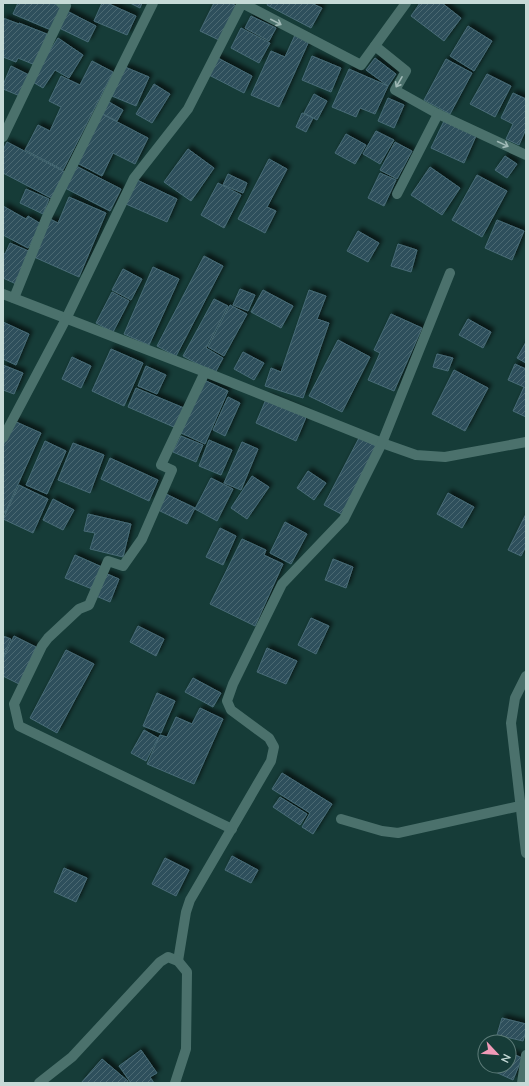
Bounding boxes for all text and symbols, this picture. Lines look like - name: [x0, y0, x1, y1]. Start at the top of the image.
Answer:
- one-way arrow: [270, 19, 282, 26]
- one-way arrow: [395, 76, 403, 88]
- one-way arrow: [497, 141, 509, 148]
- north arrow: [477, 1034, 517, 1074]
- text: N: [498, 1052, 514, 1065]

